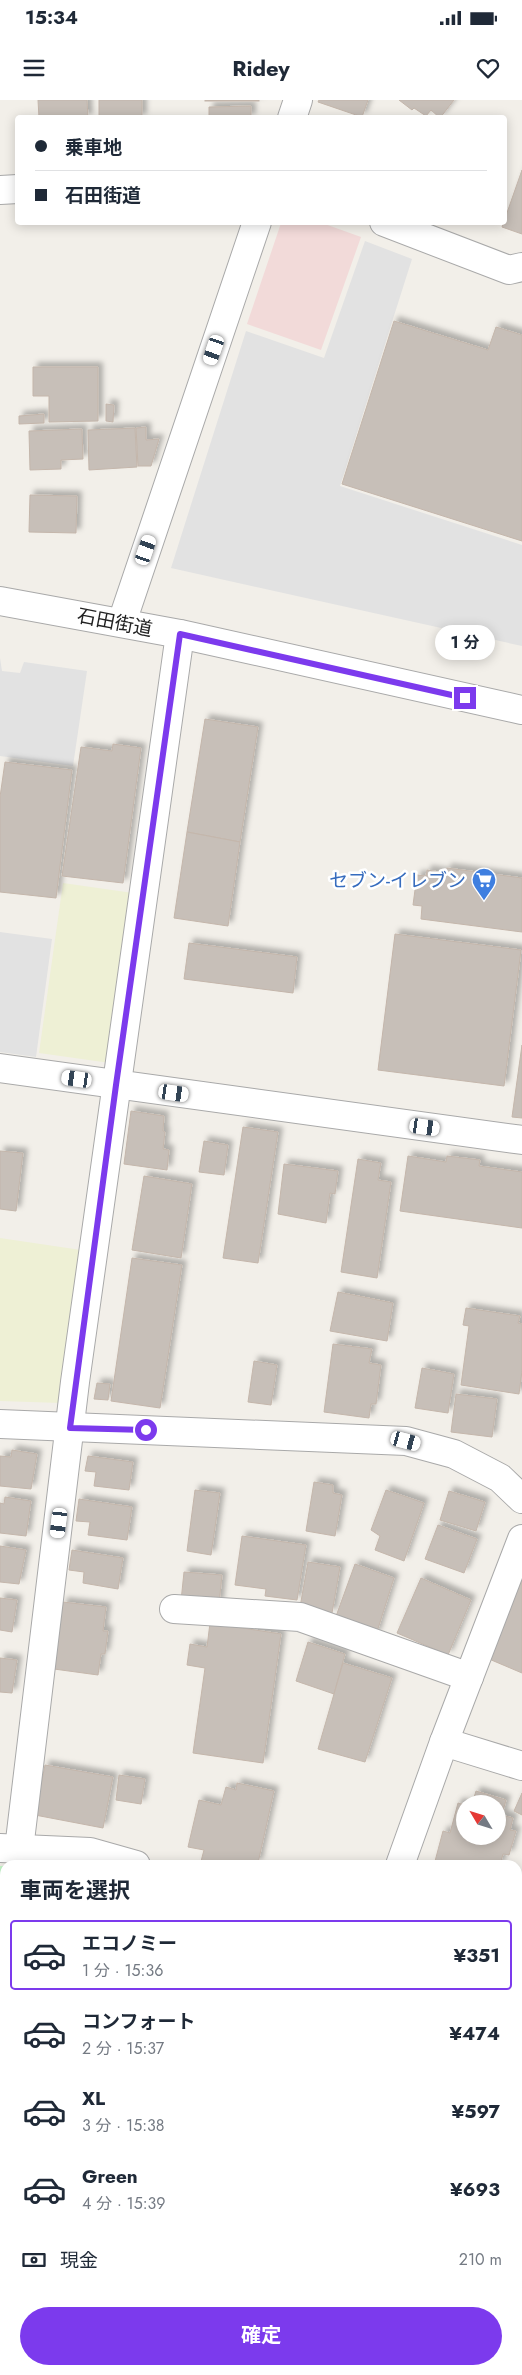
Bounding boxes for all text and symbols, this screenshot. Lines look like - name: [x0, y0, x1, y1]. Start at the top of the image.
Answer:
- text: 15:34: [25, 4, 78, 31]
- text: Ridey: [232, 52, 290, 84]
- icon: menu: [20, 54, 48, 82]
- icon: heart: [474, 54, 502, 82]
- text: 乗車地: [65, 134, 122, 161]
- text: 石田街道: [65, 182, 141, 209]
- car: [202, 333, 225, 367]
- car: [134, 533, 157, 567]
- street label: 石田街道: [75, 602, 155, 643]
- callout: 1 分: [435, 626, 495, 660]
- text: 1 分: [451, 631, 479, 654]
- route end: [454, 687, 476, 709]
- place label: セブン-イレブン: [329, 867, 466, 894]
- supermarket icon: セブン-イレブン: [471, 867, 497, 901]
- car: [61, 1069, 92, 1089]
- car: [158, 1083, 189, 1103]
- car: [409, 1117, 440, 1137]
- route start: [135, 1419, 157, 1441]
- car: [389, 1430, 422, 1452]
- car: [49, 1507, 68, 1539]
- north arrow: [456, 1795, 506, 1845]
- map controls: [456, 1795, 506, 1845]
- text: 車両を選択: [20, 1874, 130, 1906]
- text: エコノミー: [82, 1930, 177, 1957]
- icon: car: [22, 1933, 67, 1978]
- text: ¥351: [454, 1942, 500, 1969]
- text: 1 分 · 15:36: [82, 1959, 163, 1982]
- text: コンフォート: [82, 2008, 195, 2035]
- icon: car: [22, 2011, 67, 2056]
- text: ¥474: [449, 2020, 500, 2047]
- text: 2 分 · 15:37: [82, 2037, 164, 2060]
- text: XL: [82, 2085, 105, 2112]
- icon: car: [22, 2089, 67, 2134]
- text: ¥597: [451, 2098, 500, 2125]
- text: 3 分 · 15:38: [82, 2114, 164, 2137]
- text: Green: [82, 2163, 138, 2190]
- icon: car: [22, 2167, 67, 2212]
- text: ¥693: [450, 2176, 500, 2203]
- text: 4 分 · 15:39: [82, 2192, 166, 2215]
- icon: cash: [20, 2246, 48, 2274]
- text: 現金: [60, 2247, 98, 2274]
- text: 210 m: [459, 2248, 502, 2271]
- button: 確定: [20, 2307, 502, 2365]

